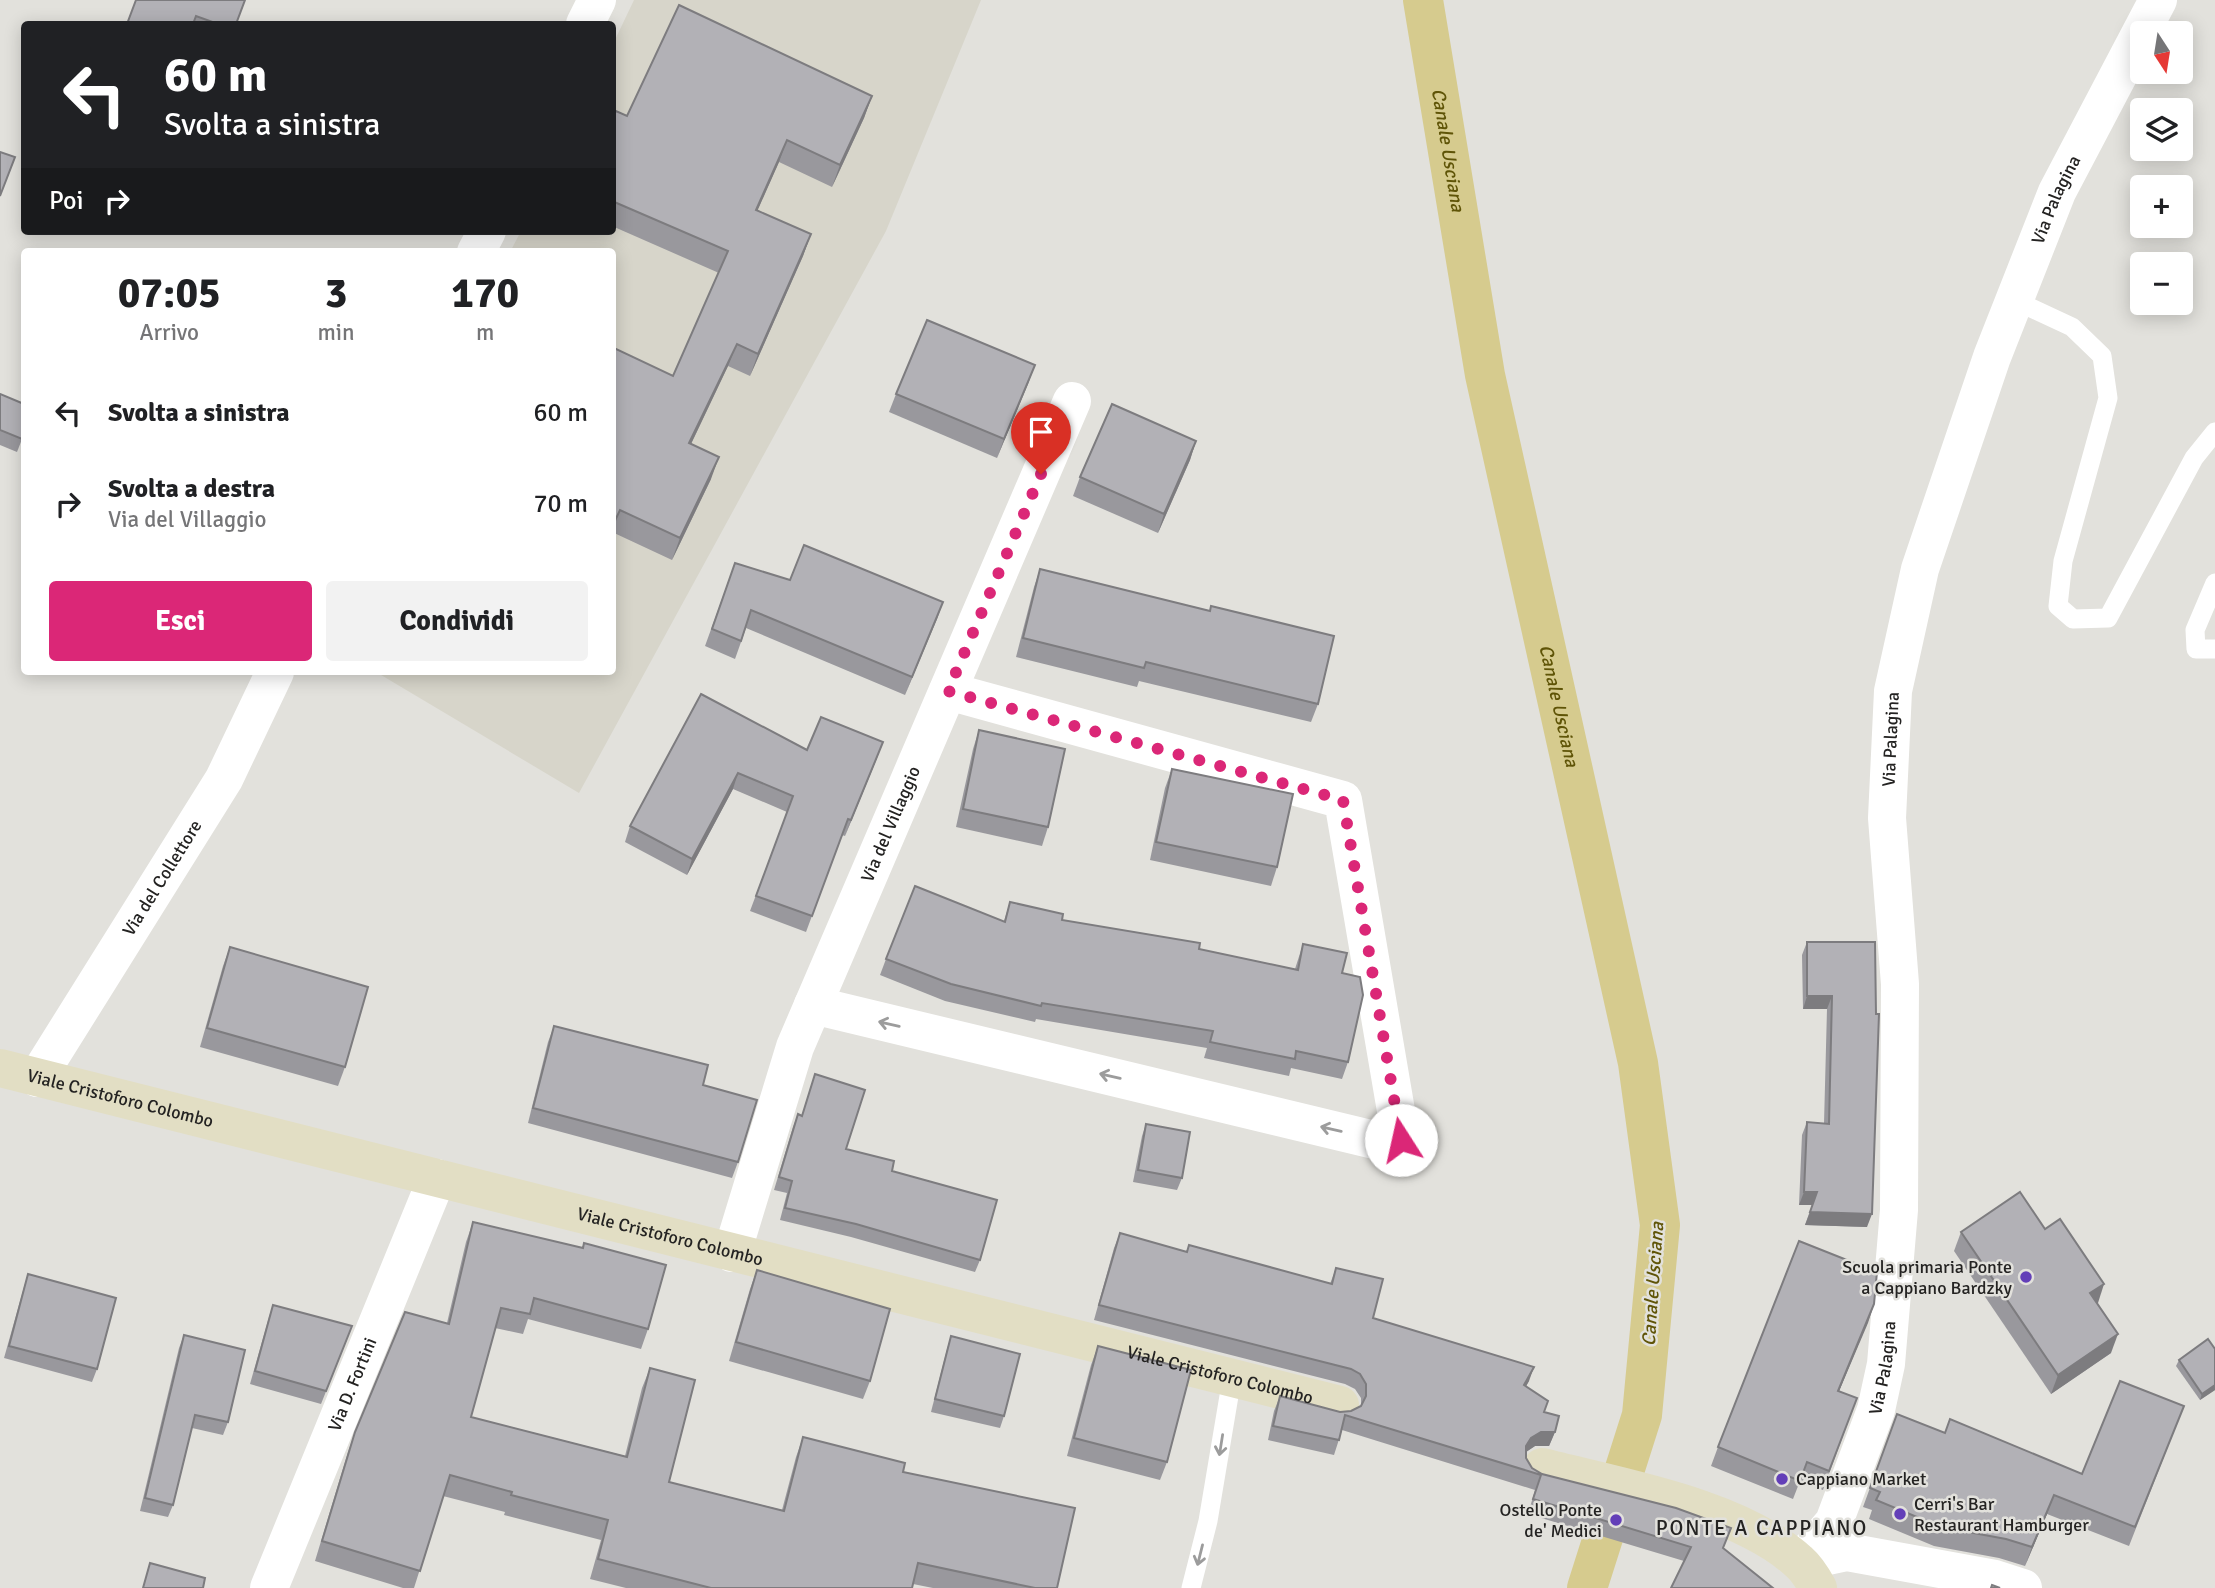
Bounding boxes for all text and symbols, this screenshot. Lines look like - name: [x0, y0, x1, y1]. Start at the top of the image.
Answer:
- north arrow: [2130, 21, 2193, 84]
- map controls: [2130, 21, 2193, 315]
- text: 60 m: [164, 45, 267, 105]
- icon: left: [49, 49, 140, 140]
- water label: Canale Usciana: [1426, 87, 1470, 215]
- button: layers: [2130, 98, 2193, 161]
- text: Svolta a sinistra: [164, 105, 380, 144]
- street label: Via Palagina: [2027, 152, 2085, 247]
- button: +: [2130, 175, 2193, 238]
- icon: right: [98, 182, 136, 220]
- text: Poi: [49, 185, 84, 217]
- button: −: [2130, 252, 2193, 315]
- text: 07:05: [118, 268, 221, 319]
- text: 3: [325, 268, 347, 319]
- text: 170: [451, 268, 519, 319]
- text: Arrivo: [139, 318, 199, 347]
- text: min: [317, 318, 355, 347]
- text: m: [476, 318, 494, 347]
- icon: left: [49, 394, 87, 432]
- text: Svolta a sinistra: [108, 397, 290, 429]
- text: 60 m: [533, 397, 588, 429]
- pin: [1011, 402, 1071, 474]
- icon: arrive: [1022, 413, 1060, 451]
- text: Svolta a destra: [108, 473, 275, 505]
- icon: right: [49, 485, 87, 523]
- text: 70 m: [533, 488, 588, 520]
- text: Via del Villaggio: [108, 505, 266, 534]
- button: Esci: [49, 581, 312, 661]
- button: Condividi: [326, 581, 588, 661]
- water label: Canale Usciana: [1533, 642, 1584, 771]
- street label: Via Palagina: [1877, 691, 1904, 787]
- street label: Via del Villaggio: [856, 763, 925, 885]
- street label: Via del Collettore: [118, 816, 207, 940]
- one-way arrow: [878, 1016, 901, 1030]
- street label: Viale Cristoforo Colombo: [25, 1064, 216, 1132]
- one-way arrow: [1099, 1069, 1122, 1083]
- position arrow: [1364, 1103, 1438, 1177]
- one-way arrow: [1320, 1122, 1343, 1136]
- street label: Viale Cristoforo Colombo: [575, 1203, 766, 1271]
- water label: Canale Usciana: [1637, 1220, 1669, 1347]
- place label: Scuola primaria Ponte a Cappiano Bardzky: [1842, 1256, 2013, 1299]
- marker: Scuola primaria Ponte a Cappiano Bardzky: [2018, 1269, 2034, 1285]
- street label: Via Palagina: [1864, 1320, 1901, 1417]
- street label: Via D. Fortini: [323, 1334, 381, 1435]
- street label: Viale Cristoforo Colombo: [1125, 1341, 1315, 1409]
- one-way arrow: [1214, 1433, 1227, 1456]
- place label: Cappiano Market: [1796, 1468, 1926, 1490]
- marker: Cappiano Market: [1774, 1471, 1790, 1487]
- place label: Cerri's Bar Restaurant Hamburger: [1914, 1493, 2089, 1536]
- place label: Ostello Ponte de' Medici: [1500, 1499, 1602, 1542]
- marker: Cerri's Bar Restaurant Hamburger: [1892, 1506, 1908, 1522]
- marker: Ostello Ponte de' Medici: [1608, 1512, 1624, 1528]
- district label: PONTE A CAPPIANO: [1656, 1515, 1868, 1541]
- one-way arrow: [1193, 1543, 1206, 1565]

